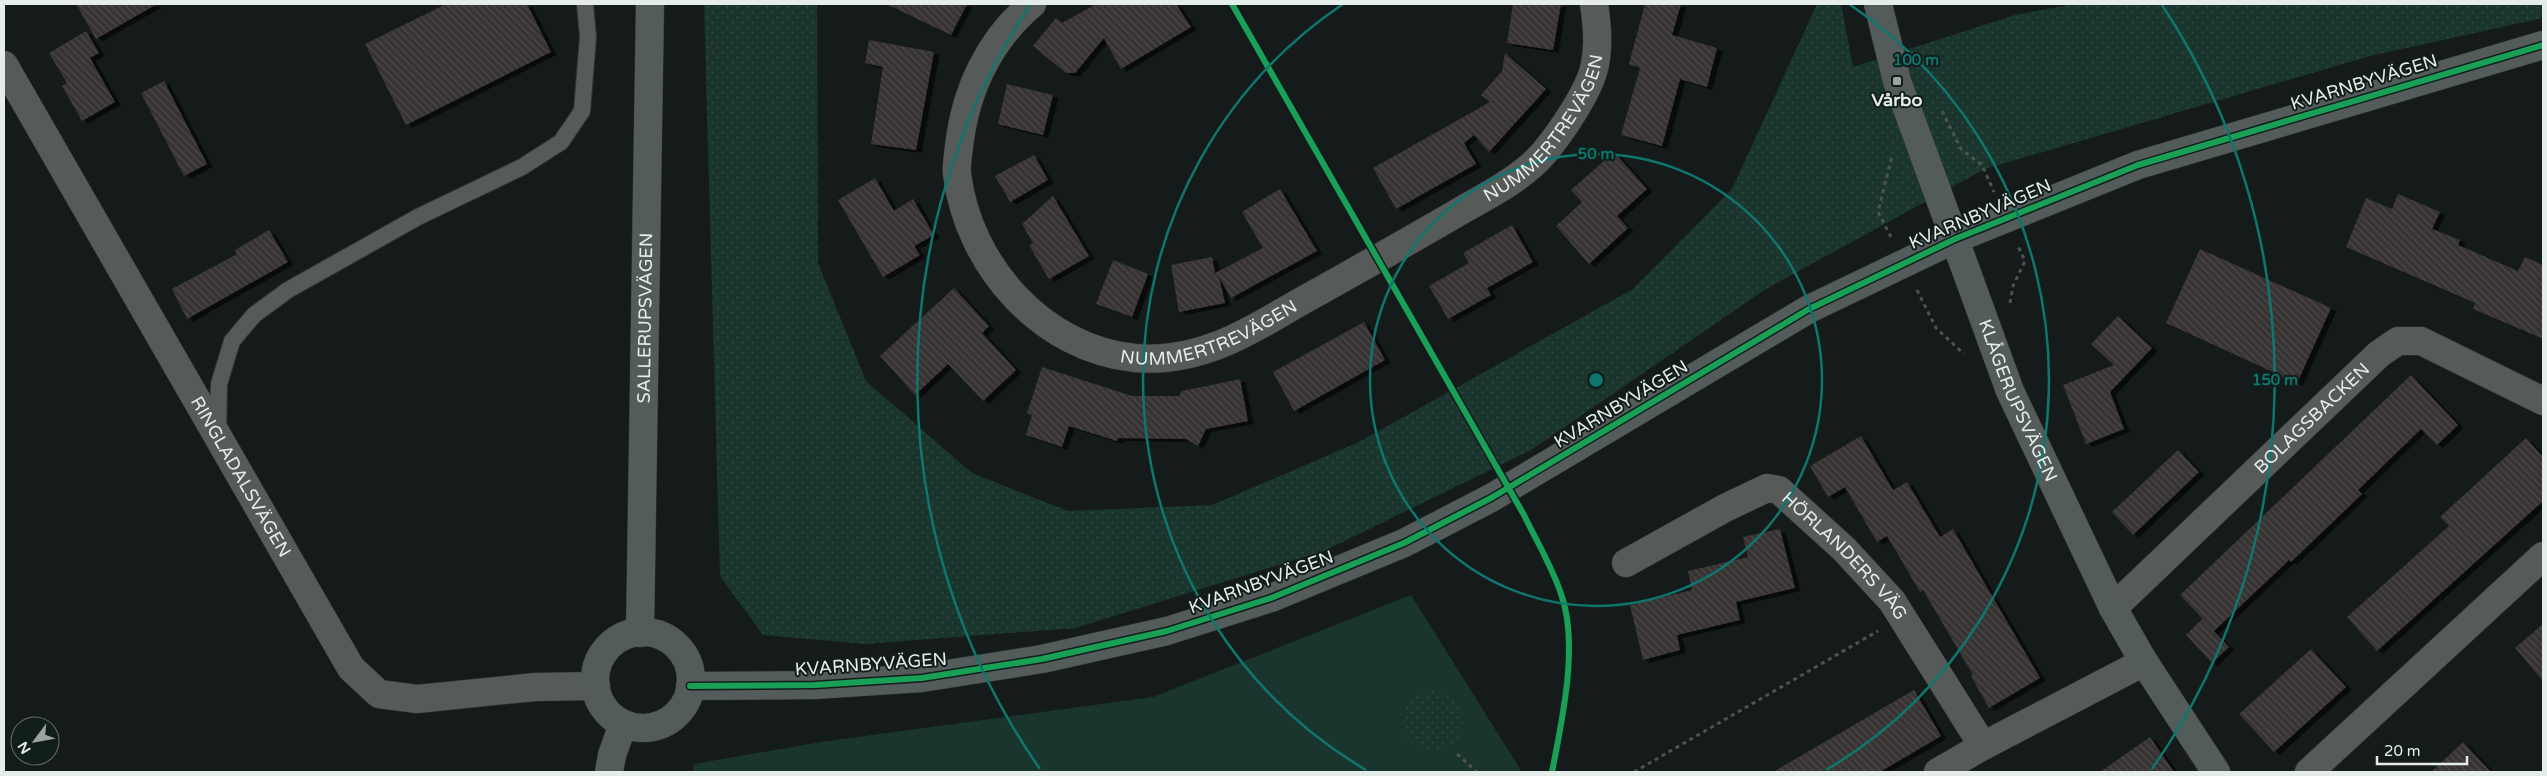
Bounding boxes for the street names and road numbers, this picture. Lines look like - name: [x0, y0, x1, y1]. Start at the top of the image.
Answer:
- street label: KVARNBYVÄGEN: [2288, 49, 2440, 115]
- street label: NUMMERTREVÄGEN: [1480, 52, 1608, 207]
- street label: KVARNBYVÄGEN: [1905, 174, 2055, 254]
- street label: SALLERUPSVÄGEN: [633, 232, 657, 404]
- street label: NUMMERTREVÄGEN: [1119, 295, 1301, 370]
- street label: KLÅGERUPSVÄGEN: [1974, 316, 2062, 485]
- street label: KVARNBYVÄGEN: [1550, 355, 1692, 453]
- street label: BOLAGSBACKEN: [2250, 358, 2374, 478]
- street label: RINGLADALSVÄGEN: [186, 392, 296, 561]
- street label: HÖRLANDERS VÄG: [1777, 487, 1912, 624]
- street label: KVARNBYVÄGEN: [1186, 546, 1336, 618]
- street label: KVARNBYVÄGEN: [794, 648, 948, 680]

